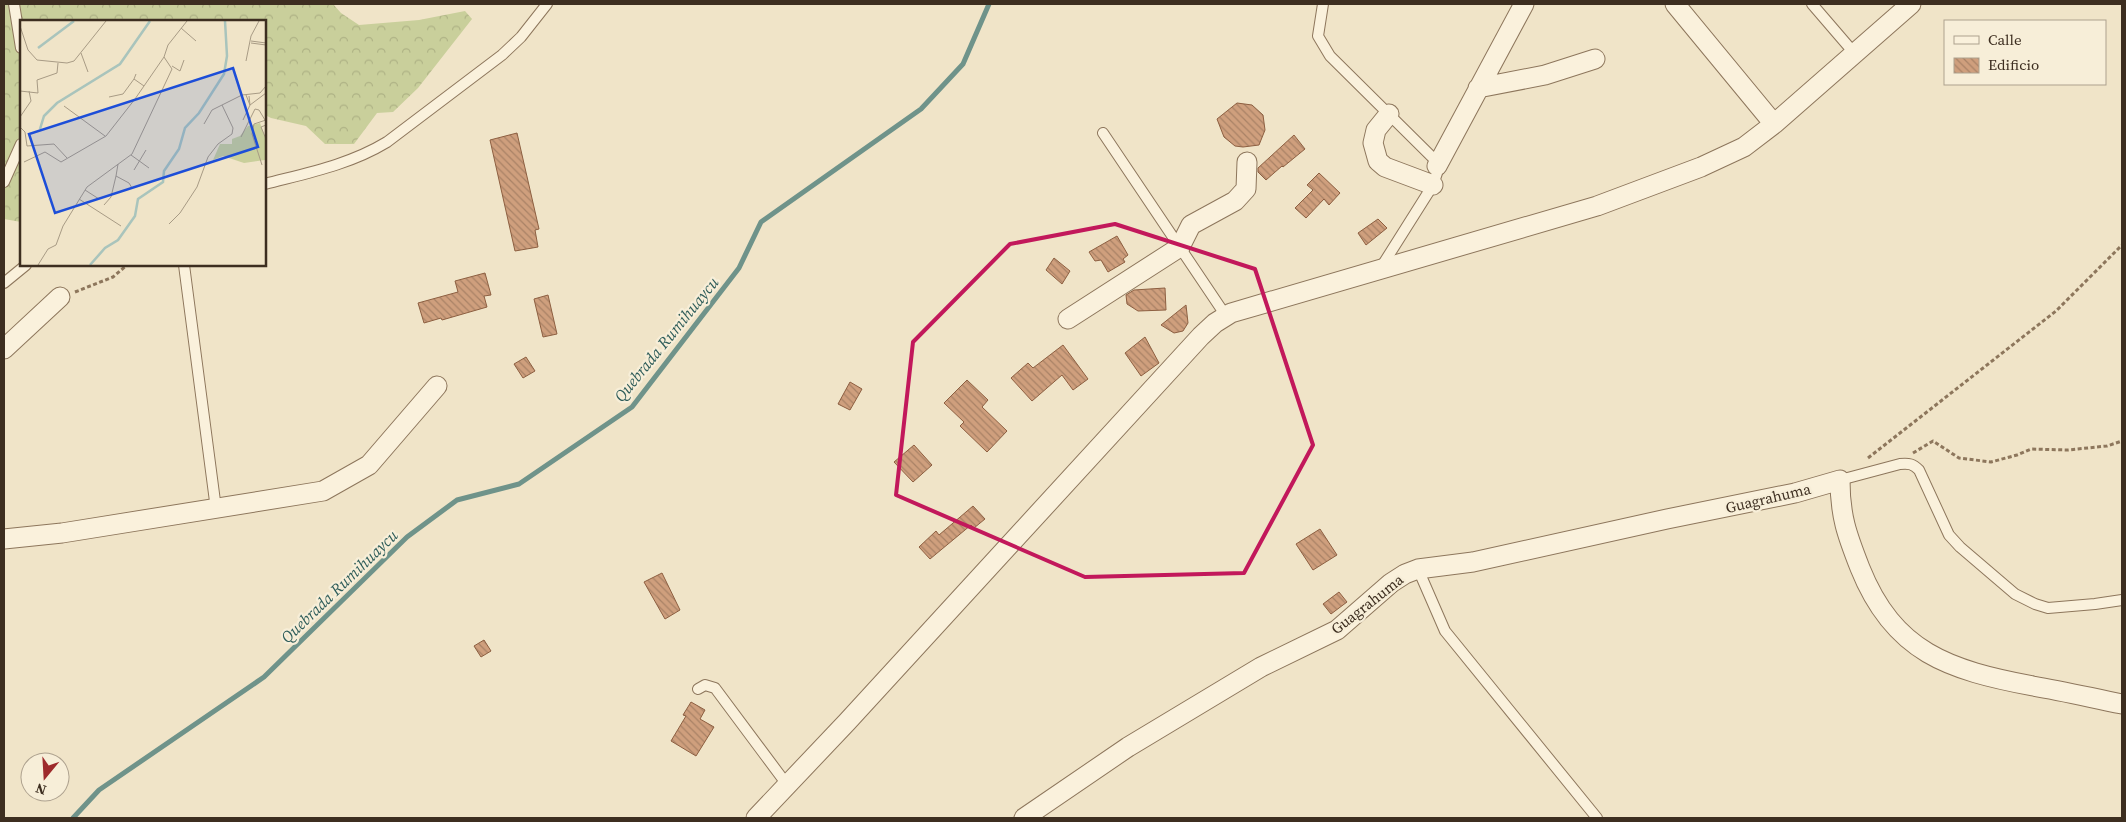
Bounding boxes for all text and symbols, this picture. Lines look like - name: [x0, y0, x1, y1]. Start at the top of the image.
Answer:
- inset map: [20, 20, 266, 266]
- legend: [1944, 20, 2106, 85]
- text: Calle: [1988, 29, 2022, 50]
- text: Edificio: [1988, 54, 2039, 75]
- water label: Quebrada Rumihuaycu: [609, 271, 724, 406]
- street label: Guagrahuma: [1723, 478, 1813, 518]
- water label: Quebrada Rumihuaycu: [276, 524, 403, 648]
- street label: Guagrahuma: [1326, 569, 1408, 639]
- north arrow: [20, 752, 70, 802]
- text: N: [33, 778, 49, 800]

